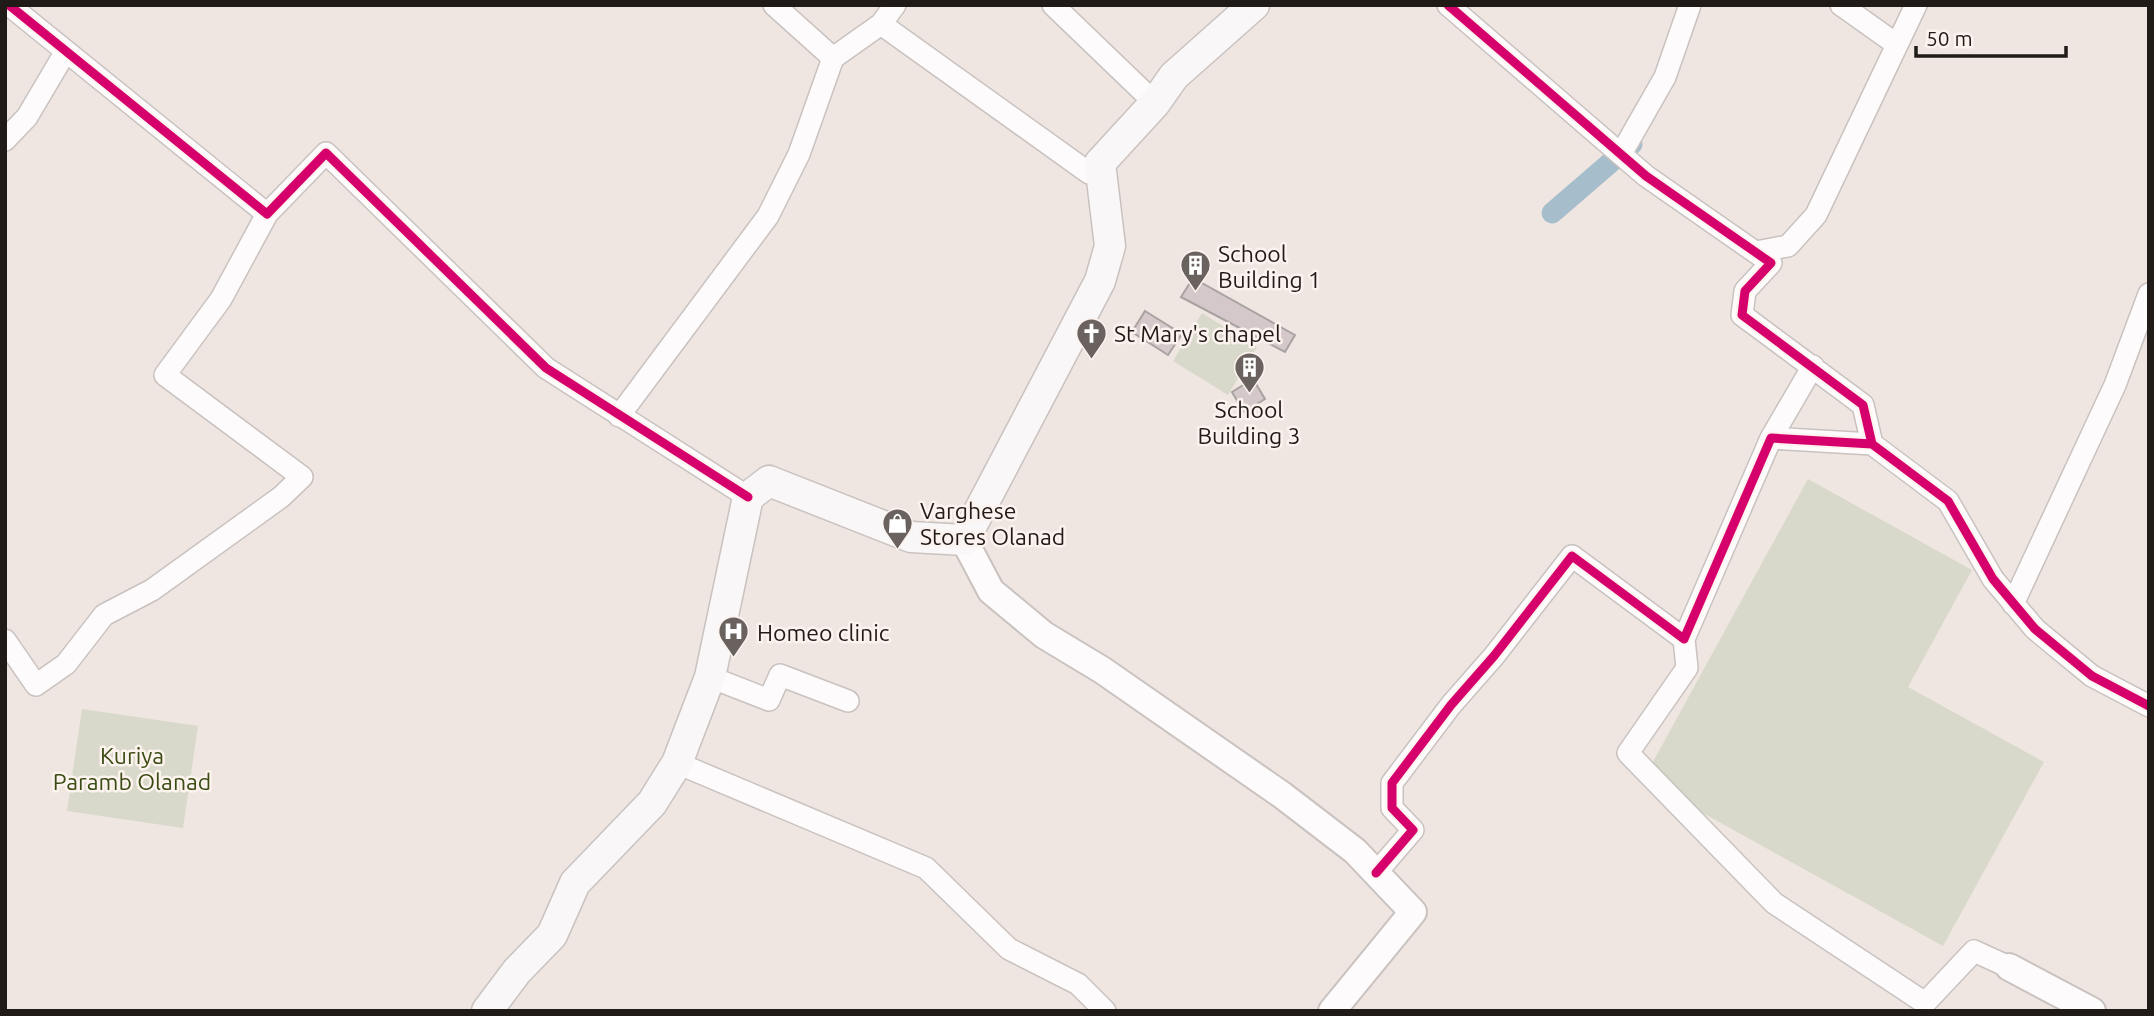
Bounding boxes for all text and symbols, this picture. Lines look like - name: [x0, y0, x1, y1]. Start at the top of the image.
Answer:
- scale bar: [1916, 14, 2066, 58]
- text: 50 m: [1926, 26, 1973, 50]
- place label: School Building 1: [1218, 241, 1321, 292]
- building icon: School Building 1: [1178, 249, 1212, 293]
- church icon: St Mary's chapel: [1074, 316, 1108, 360]
- place label: St Mary's chapel: [1114, 321, 1281, 346]
- building icon: School Building 3: [1232, 351, 1266, 395]
- place label: School Building 3: [1198, 397, 1301, 448]
- place label: Varghese Stores Olanad: [920, 498, 1065, 549]
- shop icon: Varghese Stores Olanad: [880, 506, 914, 550]
- hospital icon: Homeo clinic: [717, 615, 751, 659]
- place label: Homeo clinic: [757, 620, 890, 645]
- park label: Kuriya Paramb Olanad: [53, 743, 211, 794]

